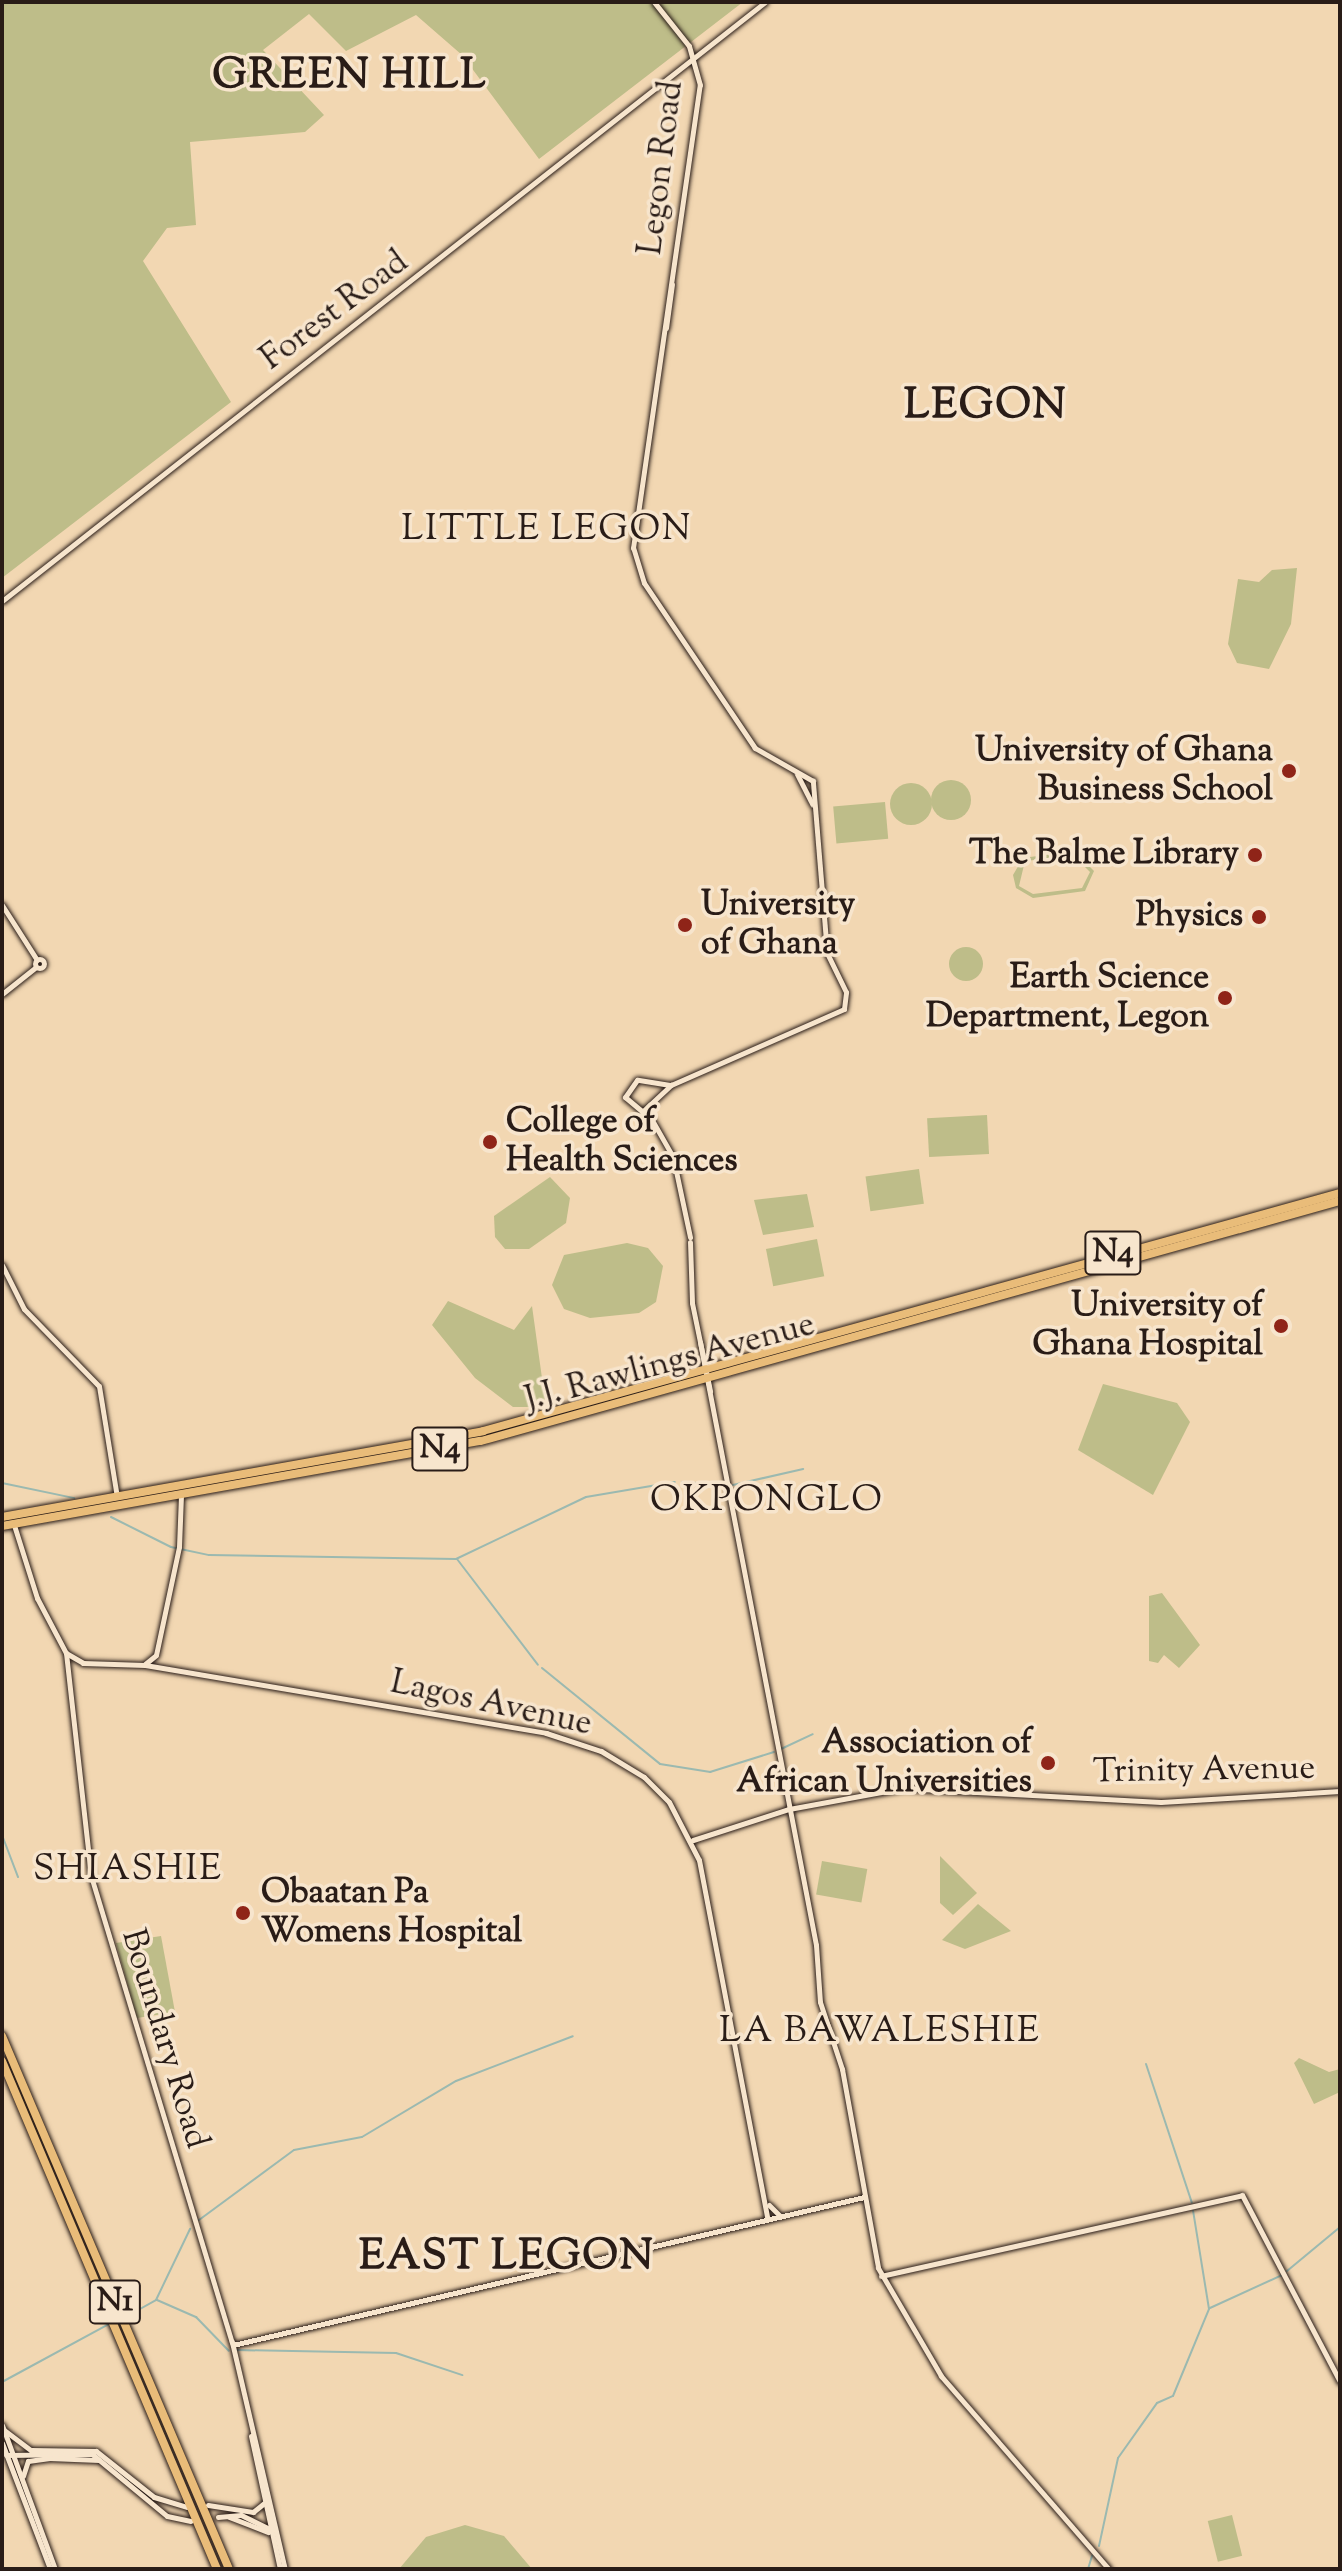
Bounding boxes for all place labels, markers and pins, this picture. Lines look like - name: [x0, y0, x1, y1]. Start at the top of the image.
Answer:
- place label: University of Ghana Business School: [975, 731, 1273, 810]
- marker: University of Ghana Business School: [1280, 762, 1298, 780]
- place label: The Balme Library: [969, 835, 1239, 875]
- marker: The Balme Library: [1246, 846, 1264, 864]
- place label: University of Ghana: [701, 885, 855, 964]
- place label: Physics: [1136, 897, 1243, 937]
- marker: Physics: [1250, 908, 1268, 926]
- marker: University of Ghana: [676, 916, 694, 934]
- place label: Earth Science Department, Legon: [926, 958, 1209, 1038]
- marker: Earth Science Department, Legon: [1216, 989, 1234, 1007]
- place label: College of Health Sciences: [506, 1102, 738, 1182]
- marker: College of Health Sciences: [481, 1133, 499, 1151]
- place label: University of Ghana Hospital: [1033, 1286, 1263, 1366]
- marker: University of Ghana Hospital: [1270, 1315, 1292, 1337]
- place label: Association of African Universities: [736, 1723, 1032, 1802]
- marker: Association of African Universities: [1039, 1754, 1057, 1772]
- place label: Obaatan Pa Womens Hospital: [261, 1873, 522, 1952]
- marker: Obaatan Pa Womens Hospital: [232, 1902, 254, 1924]

